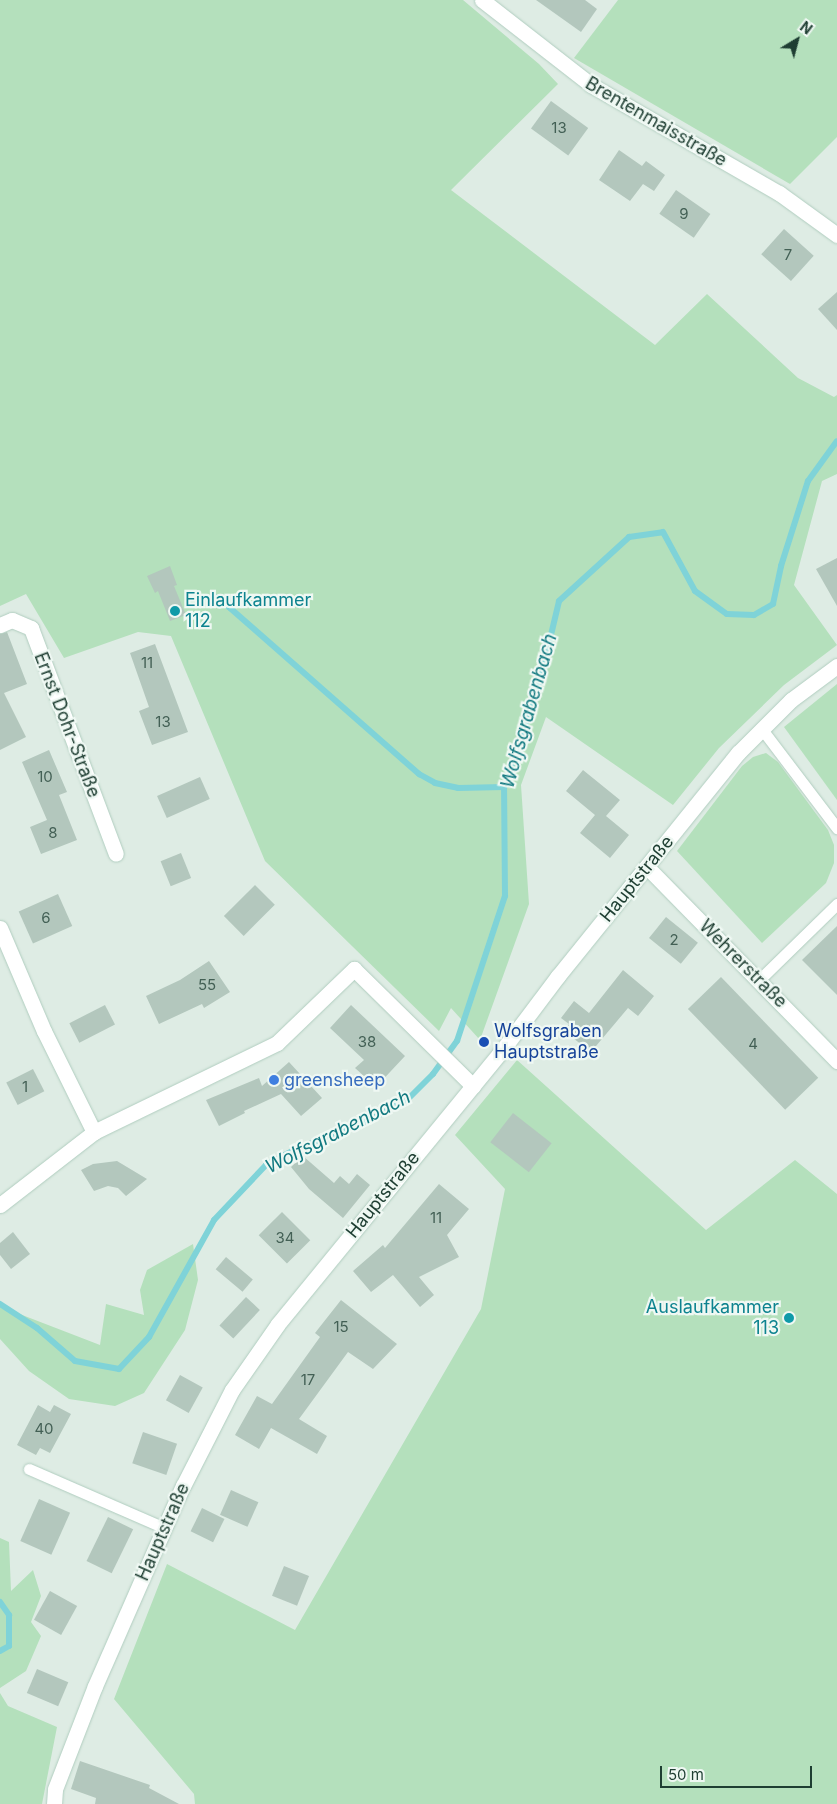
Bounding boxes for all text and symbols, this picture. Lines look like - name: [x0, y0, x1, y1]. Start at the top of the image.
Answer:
- north arrow: [772, 15, 822, 65]
- text: N: [797, 18, 816, 38]
- street label: Brentenmaisstraße: [581, 73, 731, 171]
- house number: 13: [551, 119, 567, 137]
- house number: 9: [679, 205, 689, 223]
- house number: 7: [784, 246, 792, 264]
- place label: Einlaufkammer 112: [185, 590, 311, 632]
- marker: Einlaufkammer 112: [169, 605, 181, 617]
- water label: Wolfsgrabenbach: [496, 631, 562, 791]
- street label: Ernst Dohr-Straße: [29, 649, 105, 801]
- house number: 11: [141, 654, 153, 672]
- house number: 13: [155, 713, 171, 731]
- house number: 10: [37, 768, 53, 786]
- house number: 8: [48, 824, 58, 842]
- street label: Hauptstraße: [596, 832, 678, 926]
- house number: 6: [41, 909, 51, 927]
- street label: Wehrerstraße: [695, 916, 791, 1012]
- house number: 2: [669, 931, 679, 949]
- house number: 55: [198, 976, 216, 994]
- place label: Wolfsgraben Hauptstraße: [494, 1021, 602, 1064]
- house number: 38: [358, 1033, 376, 1051]
- house number: 4: [748, 1035, 758, 1053]
- marker: Wolfsgraben Hauptstraße: [478, 1036, 490, 1048]
- place label: greensheep: [284, 1069, 385, 1091]
- marker: greensheep: [268, 1074, 280, 1086]
- house number: 1: [22, 1078, 28, 1096]
- water label: Wolfsgrabenbach: [262, 1086, 414, 1178]
- street label: Hauptstraße: [342, 1148, 424, 1242]
- house number: 11: [430, 1209, 442, 1227]
- house number: 34: [276, 1229, 294, 1247]
- place label: Auslaufkammer 113: [646, 1297, 779, 1340]
- marker: Auslaufkammer 113: [783, 1312, 795, 1324]
- house number: 15: [333, 1318, 349, 1336]
- house number: 17: [301, 1371, 315, 1389]
- house number: 40: [34, 1420, 54, 1438]
- street label: Hauptstraße: [132, 1480, 194, 1584]
- scale bar: [662, 1756, 814, 1788]
- text: 50 m: [668, 1765, 704, 1784]

